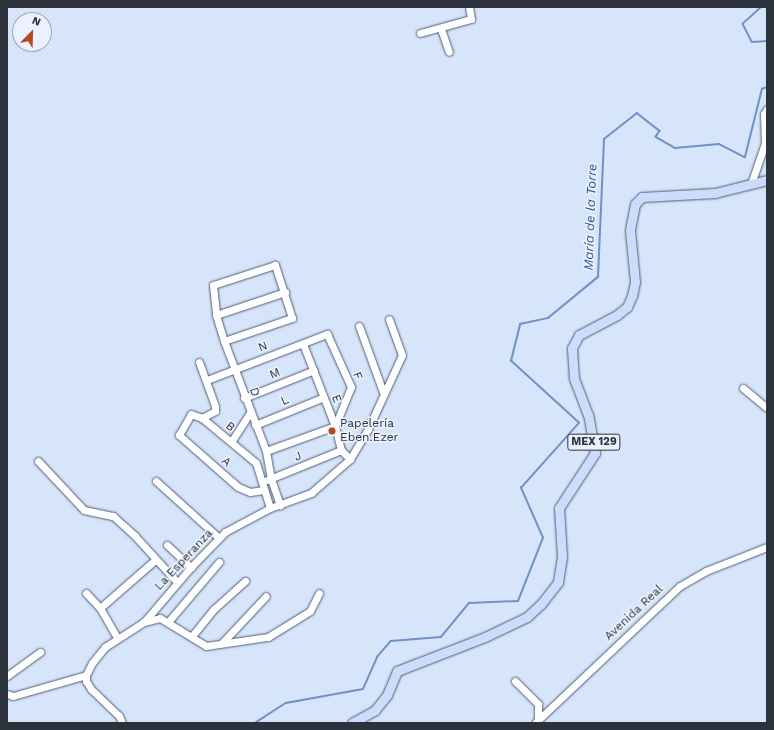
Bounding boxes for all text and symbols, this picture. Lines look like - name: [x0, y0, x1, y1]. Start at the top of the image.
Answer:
- north arrow: [12, 12, 52, 52]
- text: N: [30, 14, 43, 29]
- water label: María de la Torre: [581, 163, 601, 271]
- street label: N: [256, 339, 270, 355]
- street label: M: [268, 365, 282, 383]
- street label: F: [349, 370, 365, 382]
- street label: D: [246, 386, 262, 398]
- street label: L: [279, 393, 291, 409]
- street label: E: [328, 393, 344, 405]
- place label: Papelería Eben.Ezer: [340, 417, 399, 445]
- street label: B: [222, 419, 238, 435]
- marker: Papelería Eben.Ezer: [327, 426, 337, 436]
- road number: MEX 129: [567, 433, 621, 451]
- street label: J: [292, 449, 304, 465]
- street label: A: [218, 454, 234, 470]
- street label: La Esperanza: [152, 526, 216, 594]
- street label: Avenida Real: [602, 582, 666, 644]

